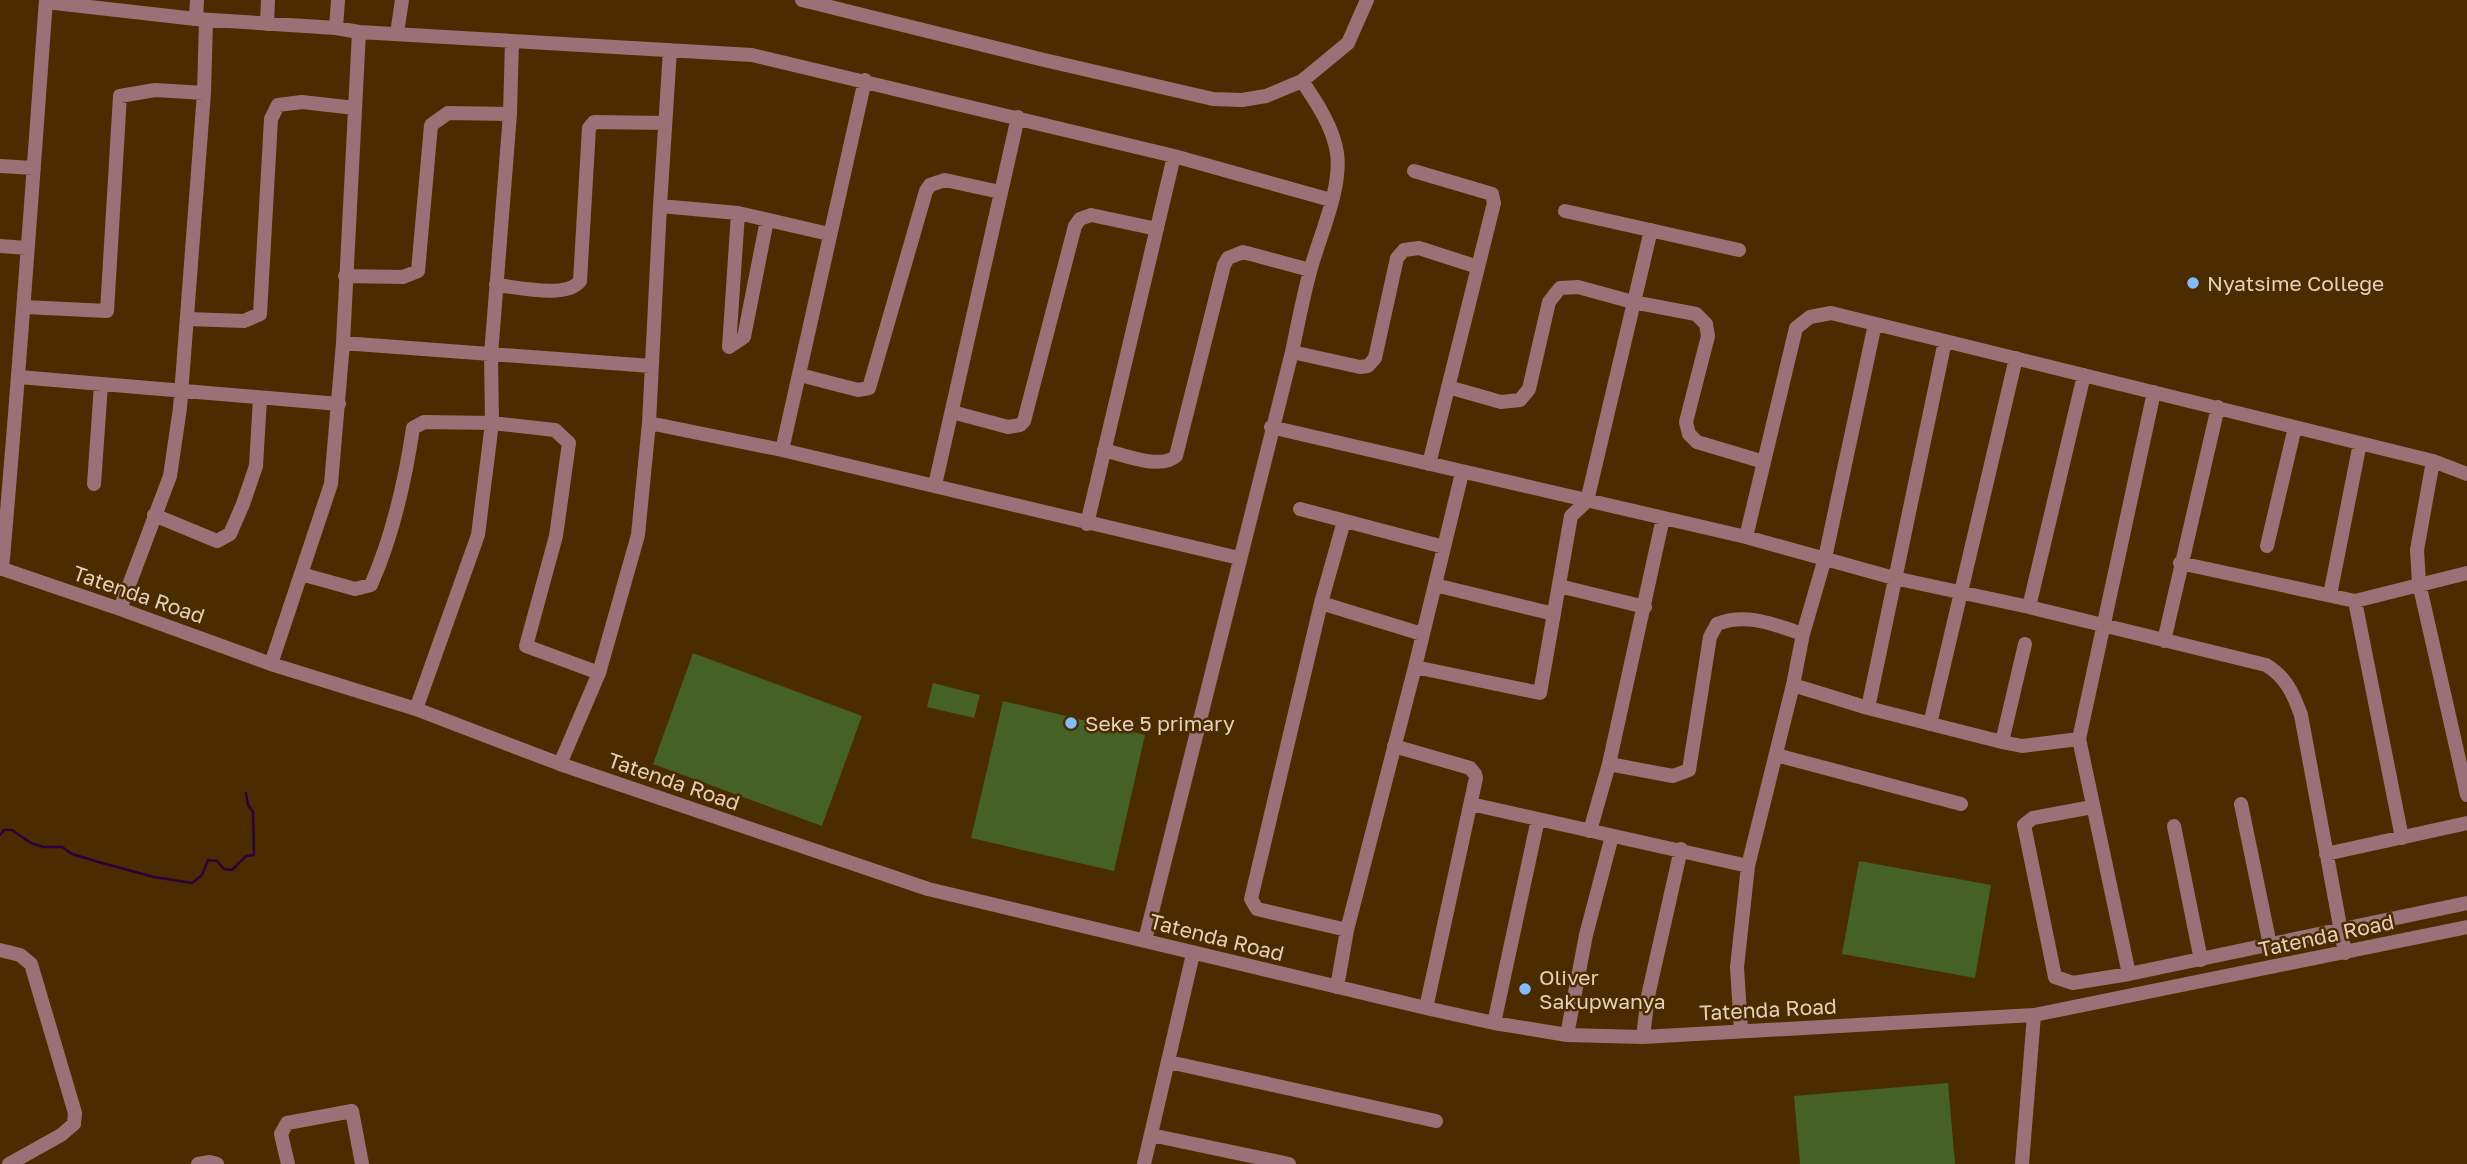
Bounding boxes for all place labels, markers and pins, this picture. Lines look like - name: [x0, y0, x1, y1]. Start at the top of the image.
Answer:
- place label: Nyatsime College: [2207, 270, 2384, 296]
- marker: Nyatsime College: [2185, 275, 2201, 291]
- place label: Seke 5 primary: [1085, 710, 1235, 736]
- marker: Seke 5 primary: [1063, 715, 1079, 731]
- place label: Oliver Sakupwanya: [1539, 964, 1666, 1014]
- marker: Oliver Sakupwanya: [1517, 981, 1533, 997]

